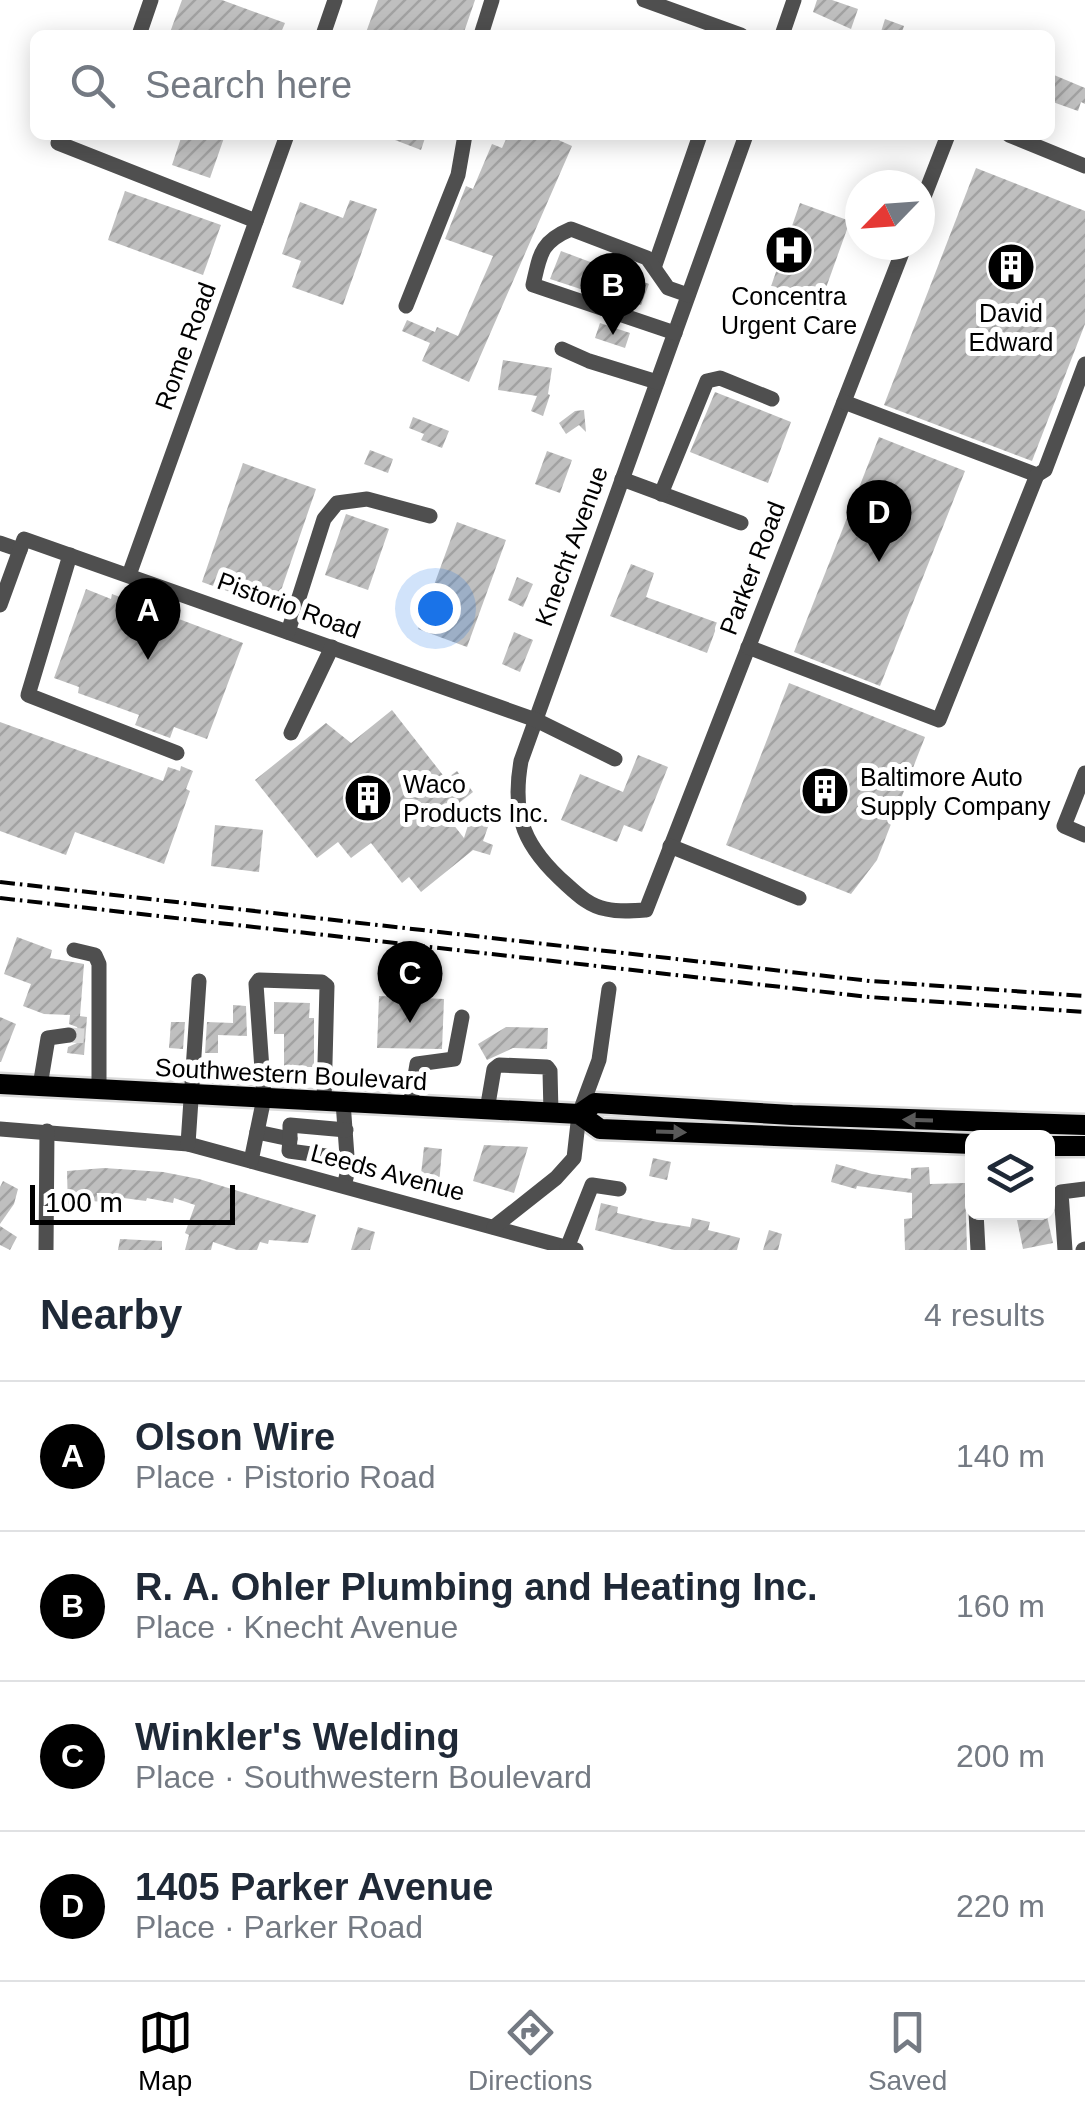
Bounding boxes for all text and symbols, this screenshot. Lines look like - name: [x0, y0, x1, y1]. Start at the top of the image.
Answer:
- search box: [30, 30, 1055, 140]
- icon: search: [65, 58, 120, 113]
- text: Search here: [145, 64, 352, 106]
- north arrow: [845, 170, 935, 260]
- hospital icon: Concentra Urgent Care: [763, 224, 815, 276]
- building icon: David Edward: [985, 241, 1037, 293]
- pin: B: [580, 252, 646, 335]
- street label: Rome Road: [149, 279, 221, 413]
- place label: Concentra Urgent Care: [721, 282, 857, 339]
- place label: David Edward: [969, 299, 1053, 356]
- street label: Knecht Avenue: [529, 462, 613, 630]
- pin: D: [846, 480, 912, 562]
- street label: Parker Road: [714, 497, 790, 639]
- street label: Pistorio Road: [214, 566, 364, 644]
- pin: A: [116, 578, 180, 660]
- your location: [410, 583, 461, 634]
- place label: Baltimore Auto Supply Company: [860, 763, 1051, 820]
- building icon: Baltimore Auto Supply Company: [799, 765, 851, 817]
- place label: Waco Products Inc.: [403, 770, 549, 827]
- building icon: Waco Products Inc.: [342, 772, 394, 824]
- pin: C: [378, 940, 442, 1023]
- street label: Southwestern Boulevard: [154, 1053, 428, 1095]
- one-way arrow: [901, 1112, 933, 1128]
- one-way arrow: [656, 1124, 688, 1140]
- map controls: [965, 1130, 1055, 1220]
- button: layers: [965, 1130, 1055, 1220]
- street label: Leeds Avenue: [308, 1138, 468, 1206]
- scale bar: [30, 1180, 235, 1224]
- text: 100 m: [45, 1187, 123, 1218]
- text: Nearby: [40, 1291, 182, 1338]
- text: 4 results: [924, 1297, 1045, 1333]
- text: Olson Wire: [135, 1416, 335, 1458]
- text: A: [61, 1438, 84, 1474]
- text: 140 m: [956, 1438, 1045, 1474]
- text: Place · Pistorio Road: [135, 1459, 436, 1495]
- text: R. A. Ohler Plumbing and Heating Inc.: [135, 1566, 818, 1608]
- text: B: [61, 1588, 84, 1624]
- text: 160 m: [956, 1588, 1045, 1624]
- text: Place · Knecht Avenue: [135, 1609, 458, 1645]
- text: Winkler's Welding: [135, 1716, 460, 1758]
- text: C: [61, 1738, 84, 1774]
- text: 200 m: [956, 1738, 1045, 1774]
- text: Place · Southwestern Boulevard: [135, 1759, 592, 1795]
- text: 1405 Parker Avenue: [135, 1866, 493, 1908]
- text: D: [61, 1888, 84, 1924]
- text: 220 m: [956, 1888, 1045, 1924]
- text: Place · Parker Road: [135, 1909, 423, 1945]
- tab: Map: [138, 2005, 193, 2097]
- tab: Directions: [468, 2005, 593, 2097]
- tab: Saved: [868, 2005, 947, 2097]

